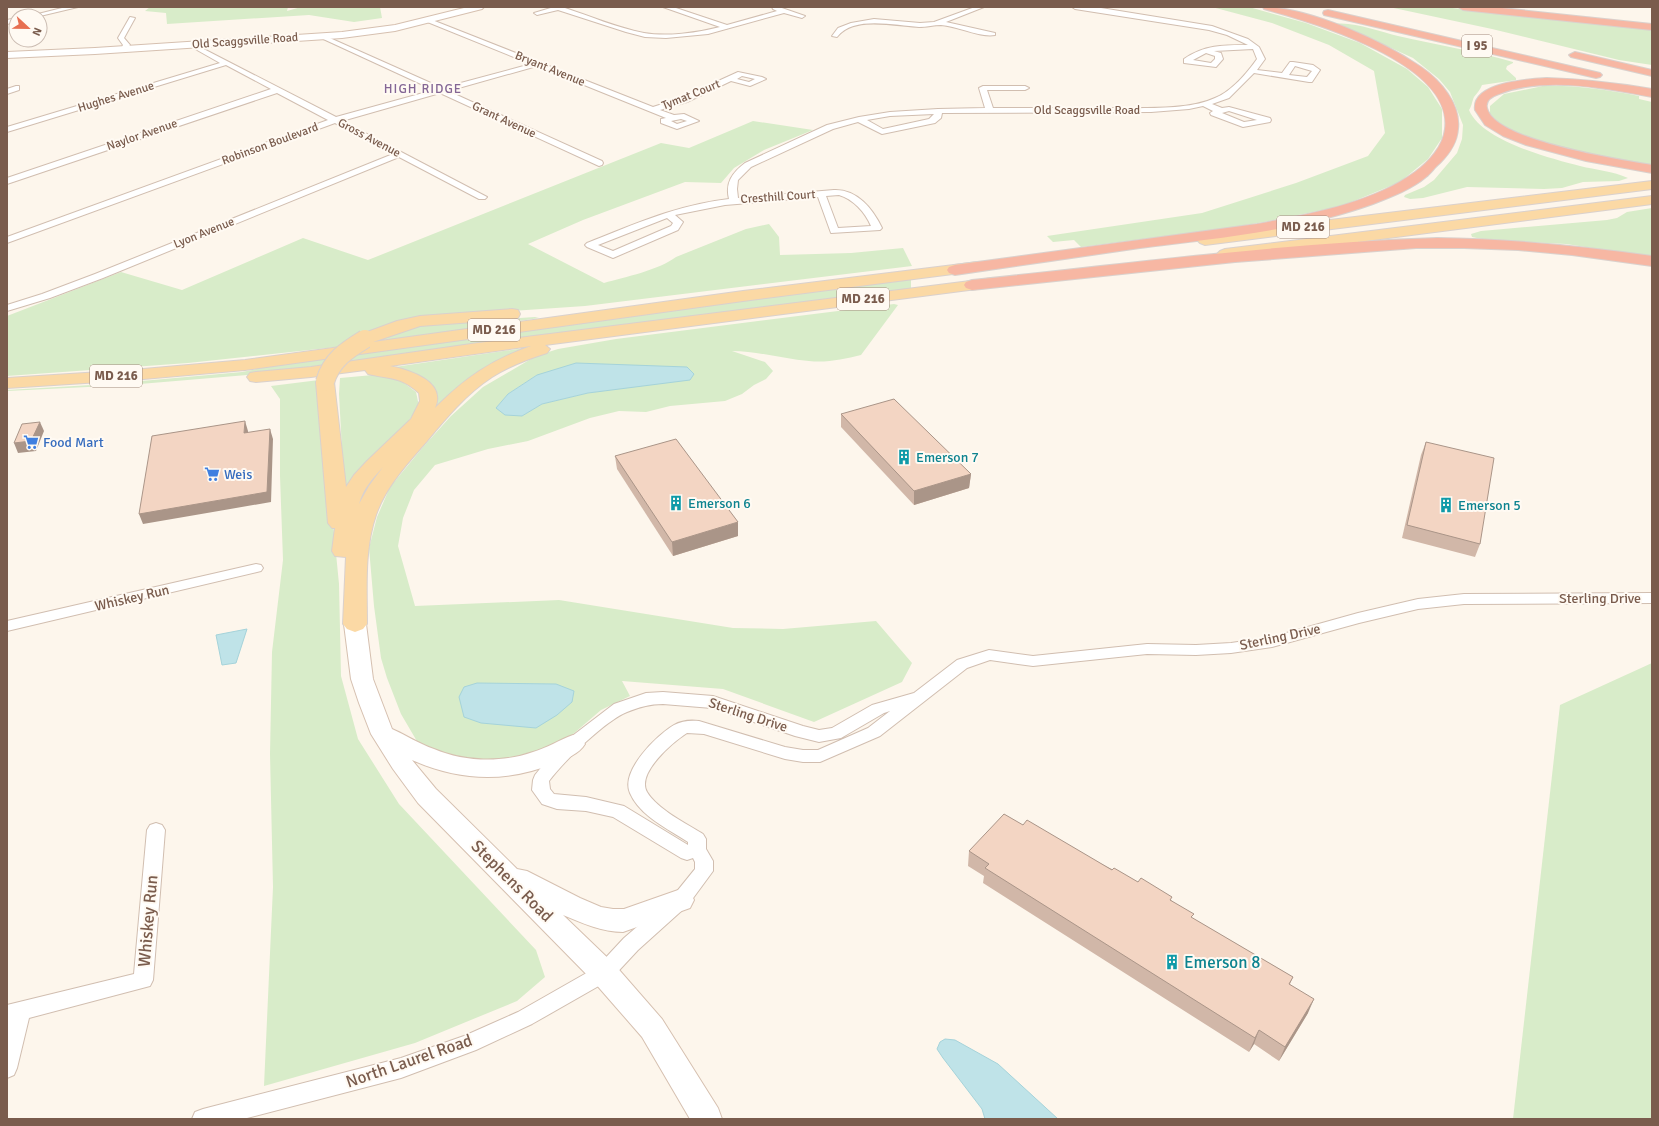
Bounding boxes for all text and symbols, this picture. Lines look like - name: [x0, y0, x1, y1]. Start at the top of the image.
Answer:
- north arrow: [8, 8, 48, 48]
- text: N: [29, 26, 44, 38]
- street label: Old Scaggsville Road: [191, 30, 299, 52]
- road number: I 95: [1462, 35, 1492, 57]
- street label: Bryant Avenue: [513, 48, 587, 90]
- street label: Tymat Court: [660, 76, 722, 114]
- street label: Hughes Avenue: [76, 78, 156, 116]
- district label: HIGH RIDGE: [384, 81, 462, 97]
- street label: Grant Avenue: [470, 99, 538, 141]
- street label: Old Scaggsville Road: [1034, 103, 1140, 118]
- street label: Gross Avenue: [335, 115, 403, 161]
- street label: Naylor Avenue: [105, 116, 179, 154]
- street label: Robinson Boulevard: [220, 120, 320, 168]
- street label: Cresthill Court: [740, 187, 816, 207]
- street label: Lyon Avenue: [171, 214, 237, 252]
- road number: MD 216: [1277, 216, 1329, 238]
- road number: MD 216: [837, 288, 889, 310]
- road number: MD 216: [468, 319, 520, 341]
- road number: MD 216: [90, 365, 142, 387]
- supermarket icon: Food Mart: [22, 433, 40, 451]
- place label: Food Mart: [43, 434, 104, 451]
- building icon: Emerson 7: [895, 448, 913, 466]
- place label: Emerson 7: [916, 449, 979, 466]
- supermarket icon: Weis: [203, 465, 221, 483]
- place label: Weis: [224, 466, 252, 483]
- building icon: Emerson 6: [667, 494, 685, 512]
- place label: Emerson 6: [688, 495, 751, 512]
- building icon: Emerson 5: [1437, 496, 1455, 514]
- place label: Emerson 5: [1458, 497, 1521, 514]
- street label: Whiskey Run: [93, 581, 171, 615]
- street label: Sterling Drive: [1559, 590, 1641, 607]
- street label: Sterling Drive: [1238, 620, 1322, 654]
- street label: Sterling Drive: [706, 694, 790, 736]
- street label: Stephens Road: [467, 836, 557, 926]
- street label: Whiskey Run: [134, 874, 162, 968]
- place label: Emerson 8: [1184, 952, 1260, 973]
- building icon: Emerson 8: [1163, 953, 1181, 971]
- street label: North Laurel Road: [343, 1030, 475, 1092]

